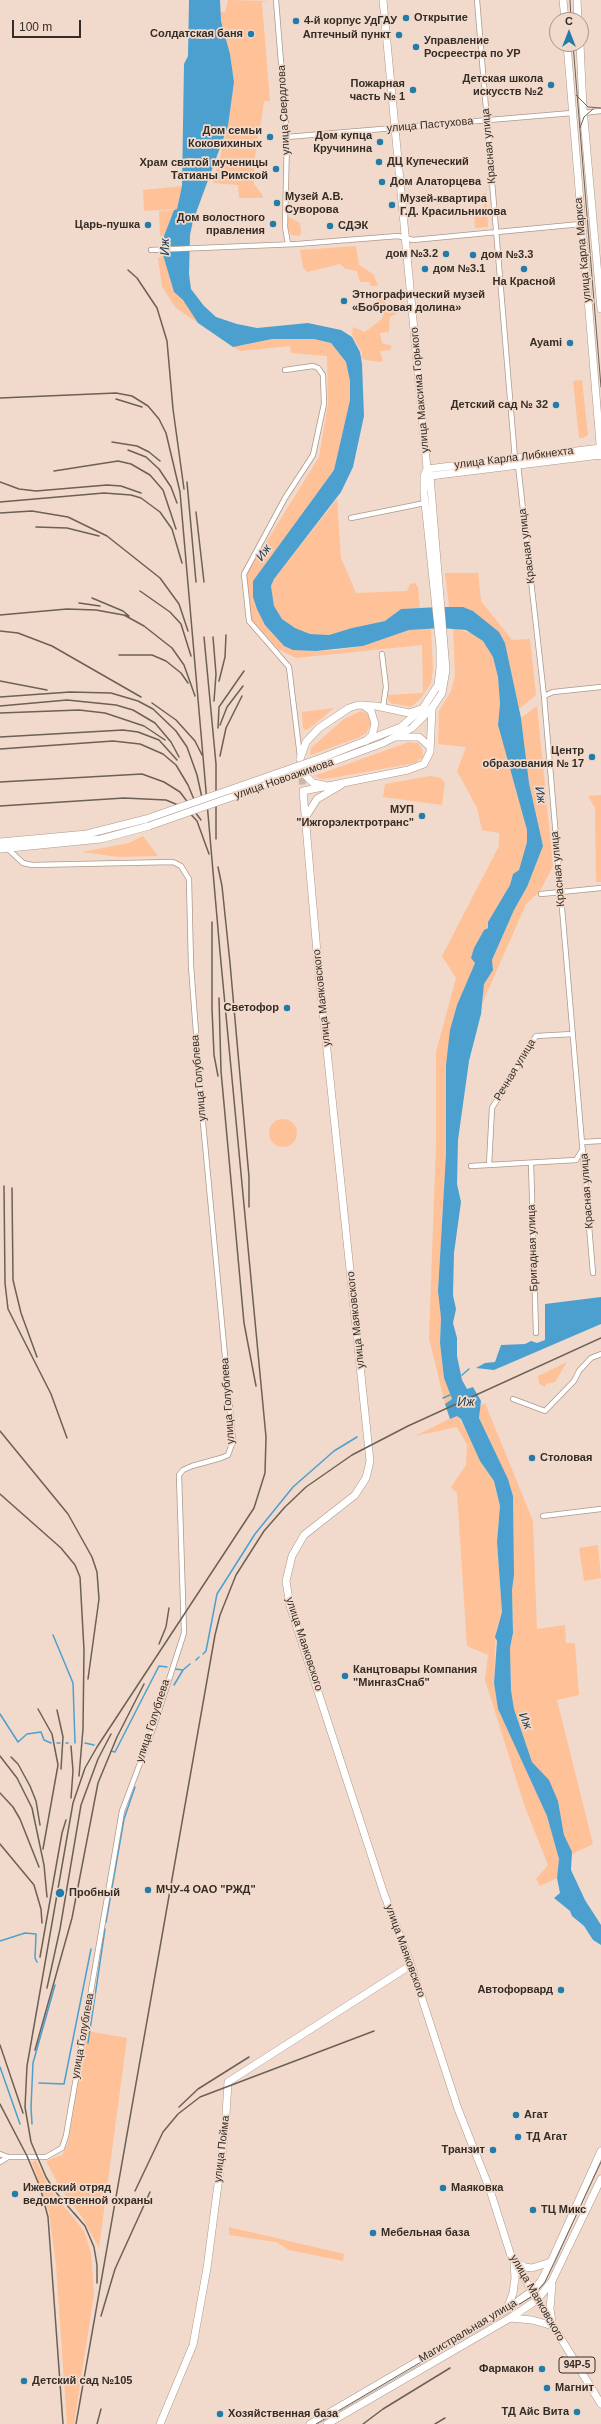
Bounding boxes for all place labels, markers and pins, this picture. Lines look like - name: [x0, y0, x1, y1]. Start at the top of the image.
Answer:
- place label: Открытие: [414, 11, 468, 25]
- marker: Открытие: [401, 13, 411, 23]
- place label: 4-й корпус УдГАУ: [304, 14, 397, 28]
- marker: 4-й корпус УдГАУ: [291, 16, 301, 26]
- place label: Солдатская баня: [150, 27, 243, 41]
- place label: Аптечный пункт: [303, 28, 391, 42]
- marker: Солдатская баня: [246, 29, 256, 39]
- marker: Аптечный пункт: [394, 30, 404, 40]
- place label: Управление Росреестра по УР: [424, 34, 521, 60]
- marker: Управление Росреестра по УР: [411, 42, 421, 52]
- place label: Детская школа искусств №2: [463, 72, 543, 98]
- place label: Пожарная часть № 1: [350, 77, 405, 103]
- marker: Детская школа искусств №2: [546, 80, 556, 90]
- marker: Пожарная часть № 1: [408, 85, 418, 95]
- place label: Дом семьи Коковихиных: [188, 124, 262, 150]
- place label: Дом купца Кручинина: [313, 129, 372, 155]
- marker: Дом семьи Коковихиных: [265, 132, 275, 142]
- marker: Дом купца Кручинина: [375, 137, 385, 147]
- place label: ДЦ Купеческий: [387, 155, 469, 169]
- place label: Храм святой мученицы Татианы Римской: [140, 156, 268, 182]
- marker: ДЦ Купеческий: [374, 157, 384, 167]
- marker: Храм святой мученицы Татианы Римской: [271, 164, 281, 174]
- place label: Дом Алаторцева: [390, 175, 481, 189]
- marker: Дом Алаторцева: [377, 177, 387, 187]
- place label: Музей А.В. Суворова: [285, 190, 343, 216]
- place label: Музей-квартира Г.Д. Красильникова: [400, 192, 506, 218]
- marker: Музей А.В. Суворова: [272, 198, 282, 208]
- marker: Музей-квартира Г.Д. Красильникова: [387, 200, 397, 210]
- place label: Дом волостного правления: [177, 211, 265, 237]
- place label: Царь-пушка: [75, 218, 140, 232]
- marker: Дом волостного правления: [268, 219, 278, 229]
- place label: СДЭК: [338, 219, 368, 233]
- marker: Царь-пушка: [143, 220, 153, 230]
- marker: СДЭК: [325, 221, 335, 231]
- place label: дом №3.2: [386, 247, 438, 261]
- place label: дом №3.3: [481, 248, 533, 262]
- marker: дом №3.2: [441, 249, 451, 259]
- marker: дом №3.3: [468, 250, 478, 260]
- place label: дом №3.1: [433, 262, 485, 276]
- marker: дом №3.1: [420, 264, 430, 274]
- marker: На Красной: [519, 264, 529, 274]
- place label: На Красной: [493, 275, 555, 289]
- place label: Этнографический музей «Бобровая долина»: [352, 288, 485, 314]
- marker: Этнографический музей «Бобровая долина»: [339, 296, 349, 306]
- place label: Ayami: [529, 336, 562, 350]
- marker: Ayami: [565, 338, 575, 348]
- place label: Детский сад № 32: [451, 398, 548, 412]
- marker: Детский сад № 32: [551, 400, 561, 410]
- place label: Центр образования № 17: [482, 744, 584, 770]
- marker: Центр образования № 17: [587, 752, 597, 762]
- place label: МУП "Ижгорэлектротранс": [296, 803, 414, 829]
- marker: МУП "Ижгорэлектротранс": [417, 811, 427, 821]
- place label: Светофор: [224, 1001, 279, 1015]
- marker: Светофор: [282, 1003, 292, 1013]
- place label: Столовая: [540, 1451, 592, 1465]
- marker: Столовая: [527, 1453, 537, 1463]
- place label: Канцтовары Компания "МингазСнаб": [353, 1663, 477, 1689]
- marker: Канцтовары Компания "МингазСнаб": [340, 1671, 350, 1681]
- place label: МЧУ-4 ОАО "РЖД": [156, 1883, 256, 1897]
- marker: МЧУ-4 ОАО "РЖД": [143, 1885, 153, 1895]
- place label: Пробный: [69, 1886, 120, 1900]
- marker: Пробный: [54, 1887, 66, 1899]
- place label: Автофорвард: [477, 1983, 553, 1997]
- marker: Автофорвард: [556, 1985, 566, 1995]
- place label: Агат: [524, 2108, 548, 2122]
- marker: Агат: [511, 2110, 521, 2120]
- place label: ТД Агат: [526, 2130, 567, 2144]
- marker: ТД Агат: [513, 2132, 523, 2142]
- place label: Транзит: [442, 2143, 485, 2157]
- marker: Транзит: [488, 2145, 498, 2155]
- place label: Ижевский отряд ведомственной охраны: [23, 2181, 153, 2207]
- place label: Маяковка: [451, 2181, 503, 2195]
- marker: Маяковка: [438, 2183, 448, 2193]
- marker: Ижевский отряд ведомственной охраны: [10, 2189, 20, 2199]
- place label: ТЦ Микс: [541, 2203, 586, 2217]
- marker: ТЦ Микс: [528, 2205, 538, 2215]
- place label: Мебельная база: [381, 2226, 470, 2240]
- marker: Мебельная база: [368, 2228, 378, 2238]
- place label: Фармакон: [479, 2362, 534, 2376]
- marker: Фармакон: [537, 2364, 547, 2374]
- place label: Детский сад №105: [32, 2374, 132, 2388]
- marker: Детский сад №105: [19, 2376, 29, 2386]
- place label: Магнит: [555, 2381, 594, 2395]
- marker: Магнит: [542, 2383, 552, 2393]
- place label: ТД Айс Вита: [502, 2405, 569, 2419]
- place label: Хозяйственная база: [228, 2407, 338, 2421]
- marker: ТД Айс Вита: [572, 2407, 582, 2417]
- marker: Хозяйственная база: [215, 2409, 225, 2419]

